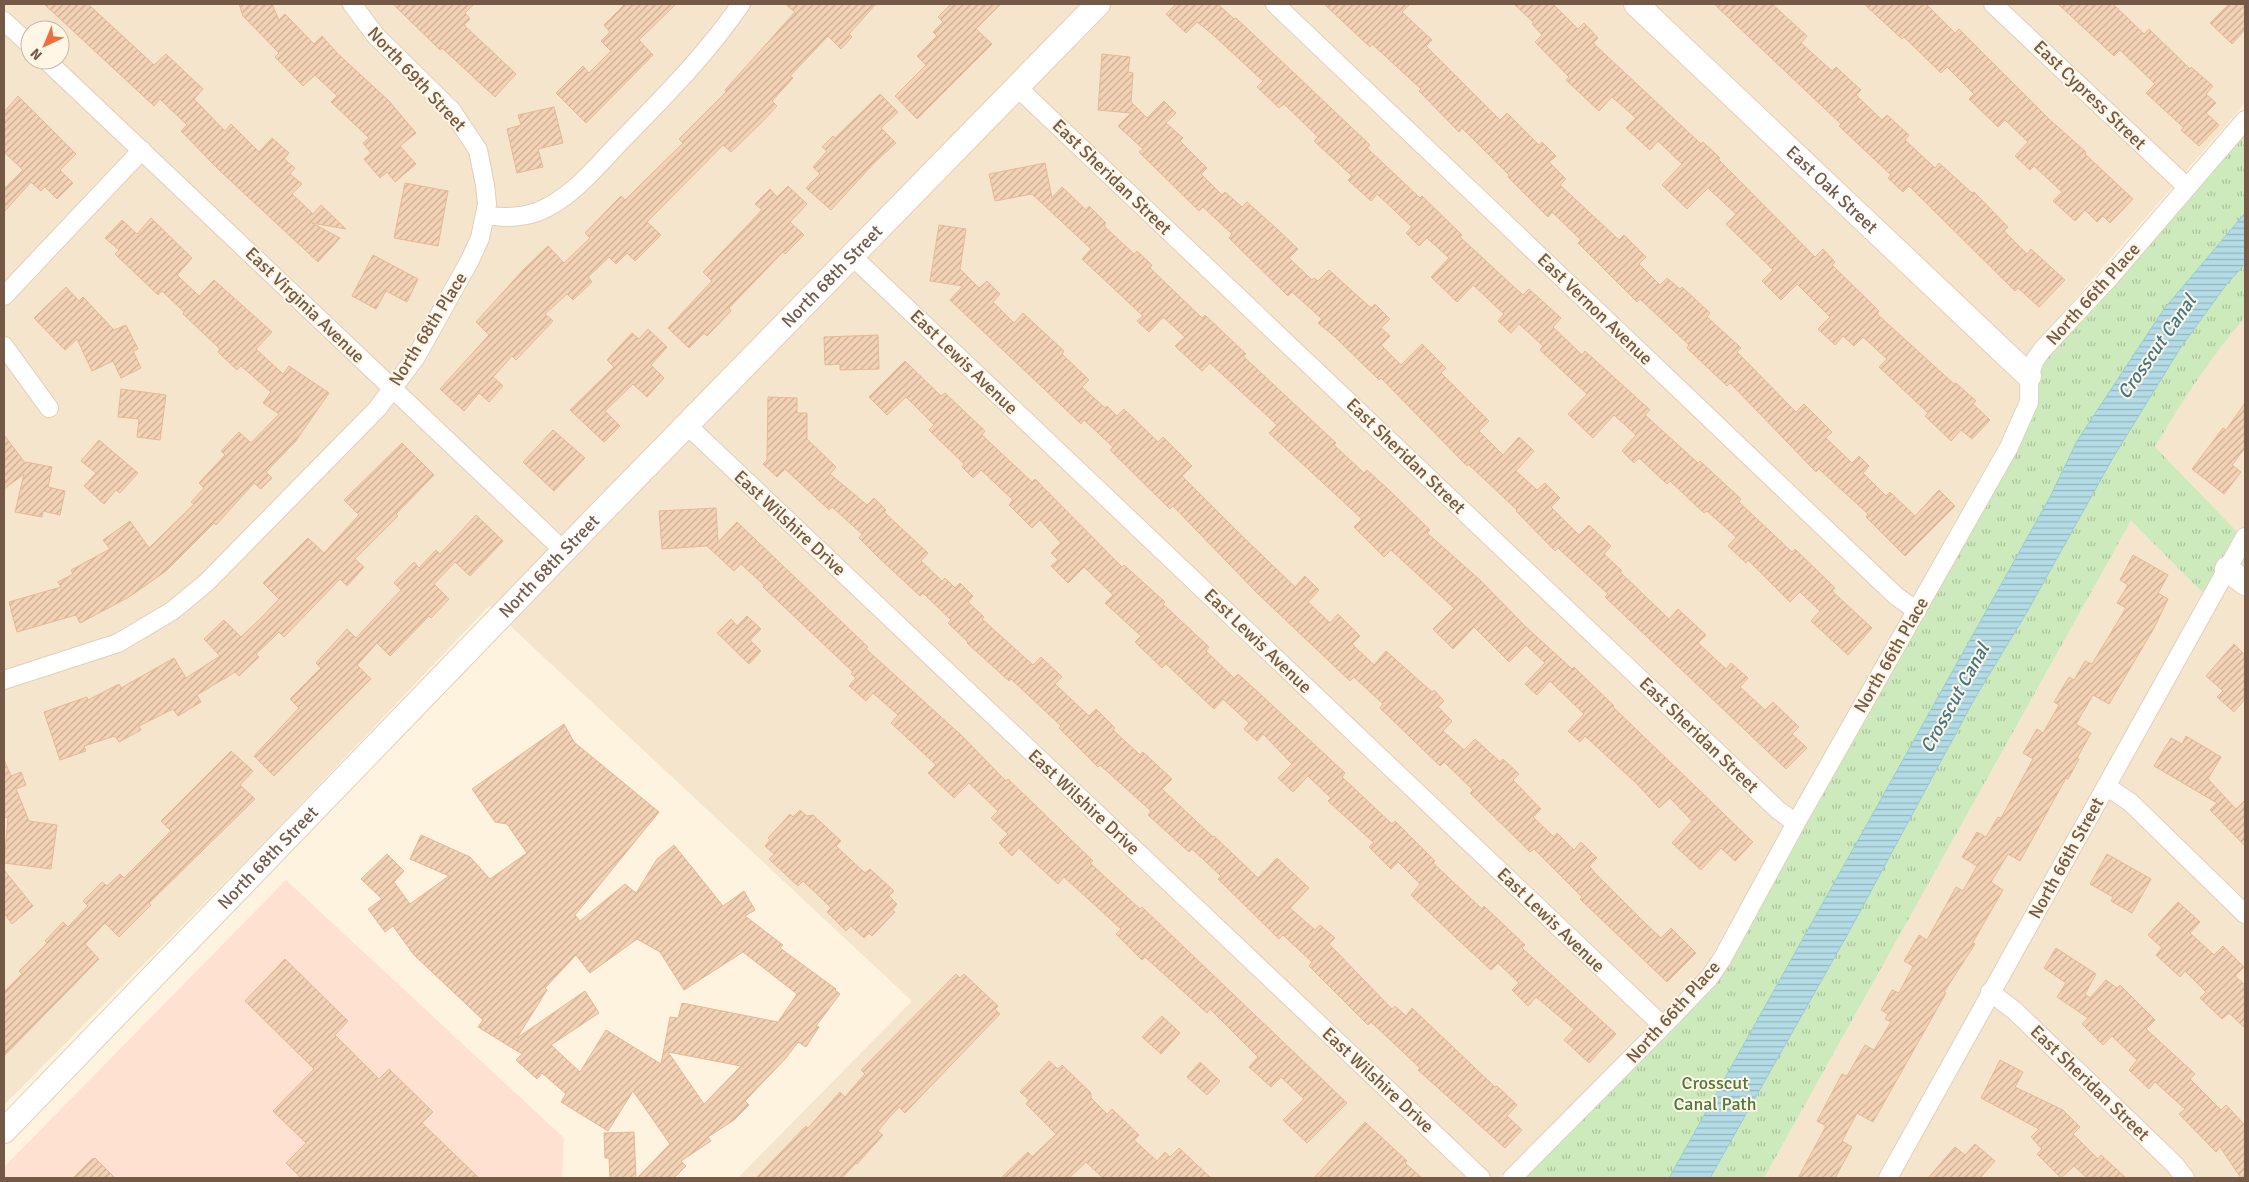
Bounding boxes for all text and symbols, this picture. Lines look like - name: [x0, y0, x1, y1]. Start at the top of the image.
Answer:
- north arrow: [20, 20, 70, 70]
- street label: North 69th Street: [363, 22, 471, 136]
- street label: East Cypress Street: [2029, 36, 2151, 154]
- text: N: [27, 44, 46, 63]
- street label: East Sheridan Street: [1048, 114, 1176, 240]
- street label: East Oak Street: [1782, 141, 1883, 238]
- street label: North 68th Street: [777, 220, 887, 332]
- street label: North 66th Place: [2041, 238, 2145, 350]
- street label: East Virginia Avenue: [241, 242, 369, 368]
- street label: East Vernon Avenue: [1533, 248, 1657, 370]
- street label: North 68th Place: [384, 268, 472, 390]
- water label: Crosscut Canal: [2112, 289, 2202, 404]
- street label: East Lewis Avenue: [906, 305, 1022, 419]
- street label: East Sheridan Street: [1342, 393, 1470, 519]
- street label: East Wilshire Drive: [730, 466, 850, 580]
- street label: North 68th Street: [494, 510, 604, 622]
- street label: East Lewis Avenue: [1200, 584, 1316, 698]
- street label: North 66th Place: [1849, 593, 1933, 717]
- water label: Crosscut Canal: [1915, 638, 1996, 757]
- street label: East Sheridan Street: [1635, 672, 1763, 798]
- street label: East Wilshire Drive: [1024, 745, 1144, 859]
- street label: North 66th Street: [2024, 794, 2108, 922]
- street label: North 68th Street: [213, 801, 323, 914]
- street label: East Lewis Avenue: [1493, 863, 1609, 977]
- street label: North 66th Place: [1621, 956, 1725, 1068]
- street label: East Sheridan Street: [2026, 1020, 2154, 1146]
- street label: East Wilshire Drive: [1318, 1023, 1438, 1137]
- park label: Crosscut Canal Path: [1674, 1072, 1756, 1115]

